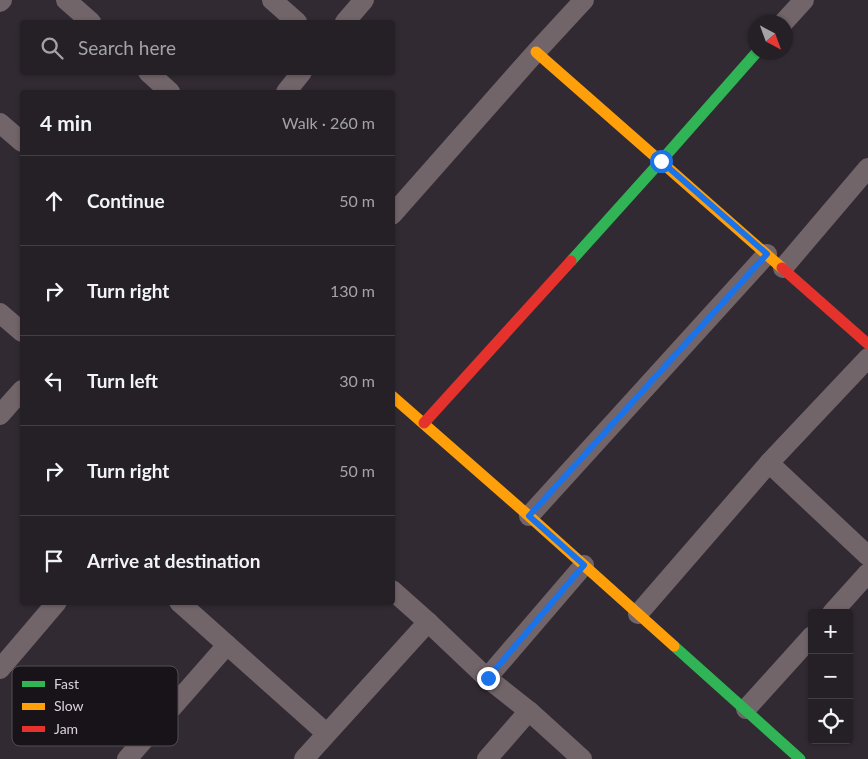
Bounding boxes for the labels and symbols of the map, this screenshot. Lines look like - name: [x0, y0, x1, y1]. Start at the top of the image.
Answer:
- north arrow: [748, 15, 793, 60]
- route start: [650, 150, 673, 173]
- legend: [12, 666, 178, 746]
- route end: [477, 667, 500, 690]
- text: Fast: [54, 675, 79, 692]
- text: Slow: [54, 697, 84, 714]
- text: Jam: [54, 720, 78, 737]

